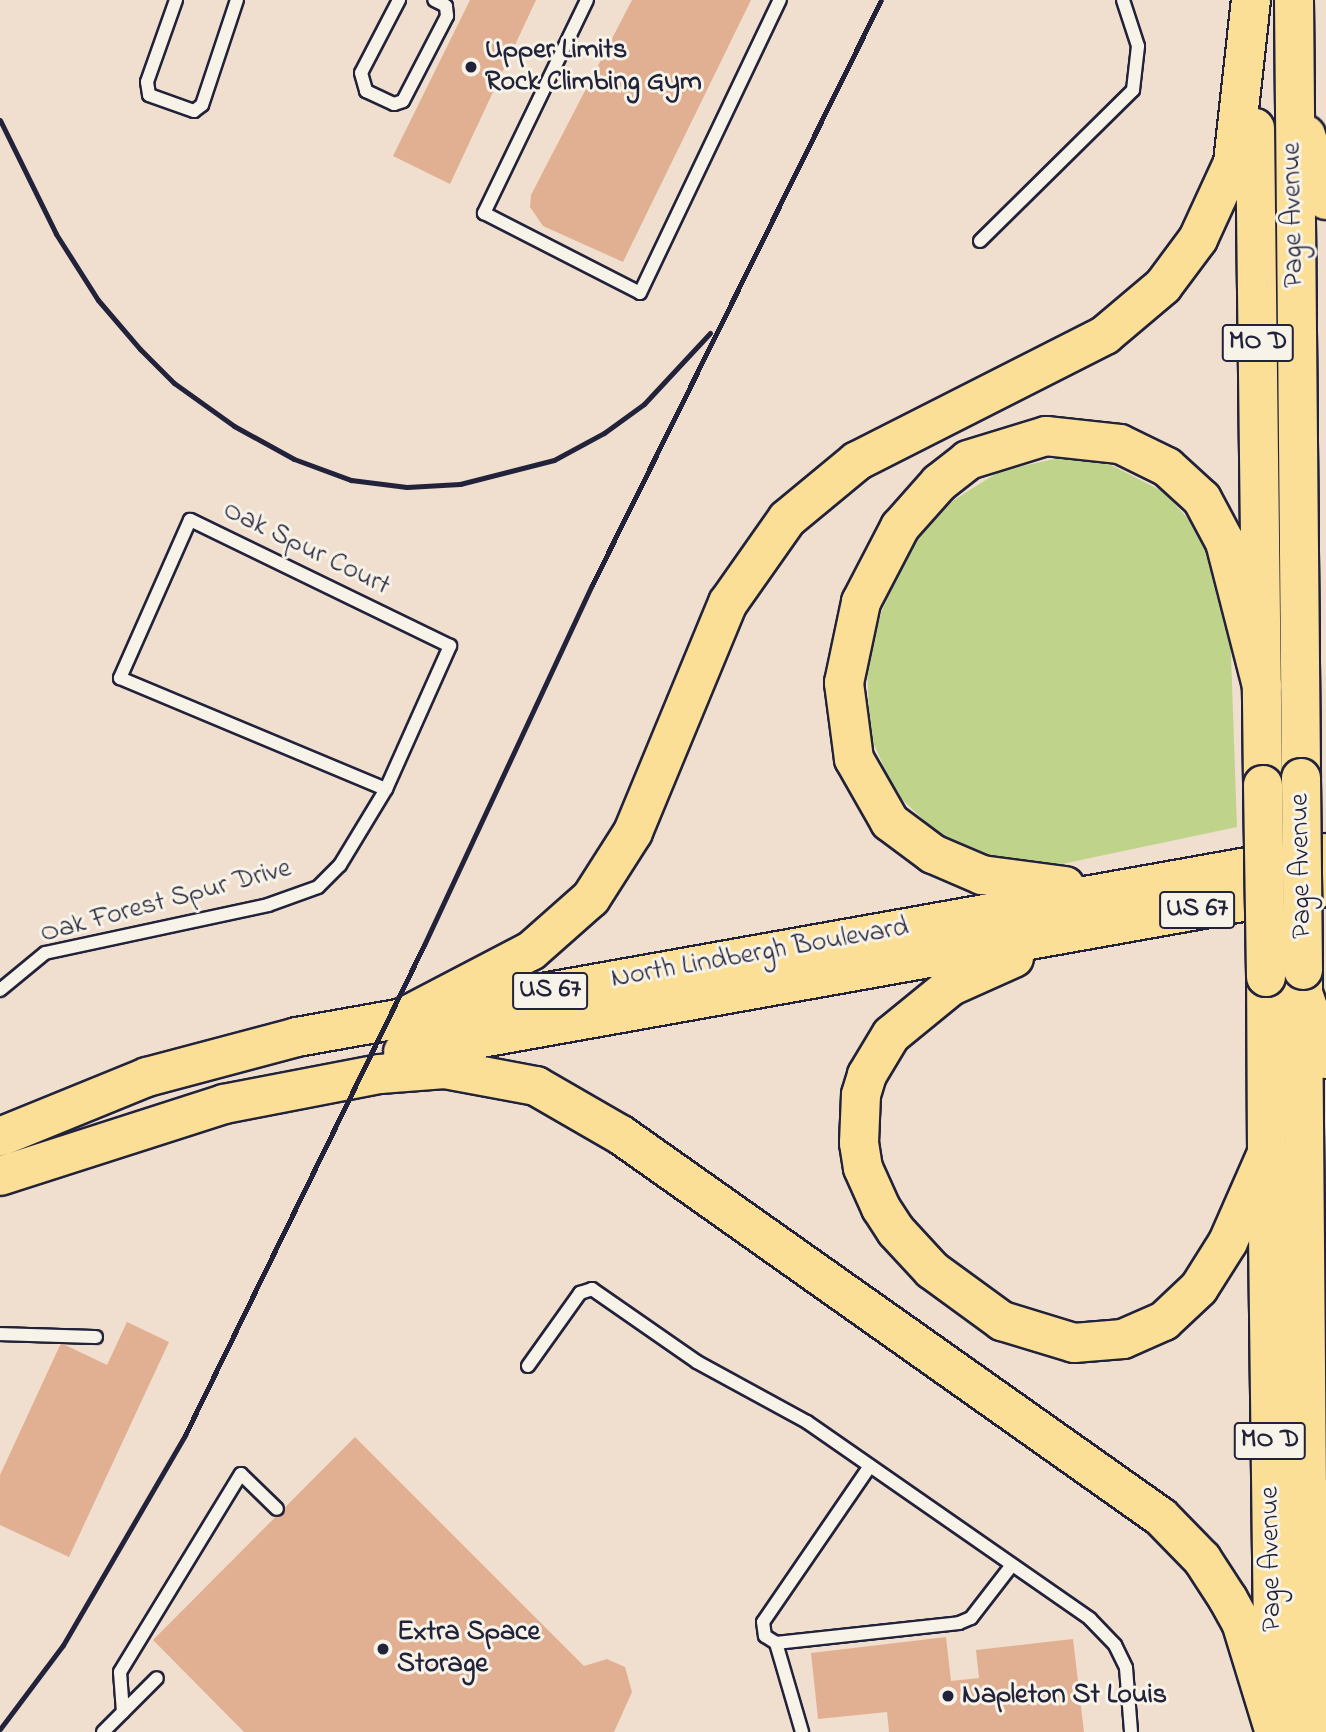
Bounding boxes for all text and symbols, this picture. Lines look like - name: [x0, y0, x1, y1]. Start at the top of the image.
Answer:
- place label: Upper Limits Rock Climbing Gym: [485, 34, 702, 100]
- marker: Upper Limits Rock Climbing Gym: [463, 59, 479, 75]
- street label: Page Avenue: [1276, 142, 1312, 288]
- road number: MO D: [1221, 320, 1295, 366]
- street label: Oak Spur Court: [217, 494, 395, 604]
- street label: Page Avenue: [1284, 793, 1320, 939]
- street label: Oak Forest Spur Drive: [37, 852, 295, 952]
- road number: US 67: [1158, 888, 1236, 932]
- street label: North Lindbergh Boulevard: [609, 911, 911, 997]
- road number: US 67: [512, 968, 588, 1014]
- road number: MO D: [1233, 1418, 1307, 1464]
- street label: Page Avenue: [1254, 1486, 1290, 1632]
- place label: Extra Space Storage: [397, 1616, 540, 1682]
- marker: Extra Space Storage: [375, 1641, 391, 1657]
- place label: Napleton St Louis: [962, 1679, 1167, 1713]
- marker: Napleton St Louis: [940, 1688, 956, 1704]

